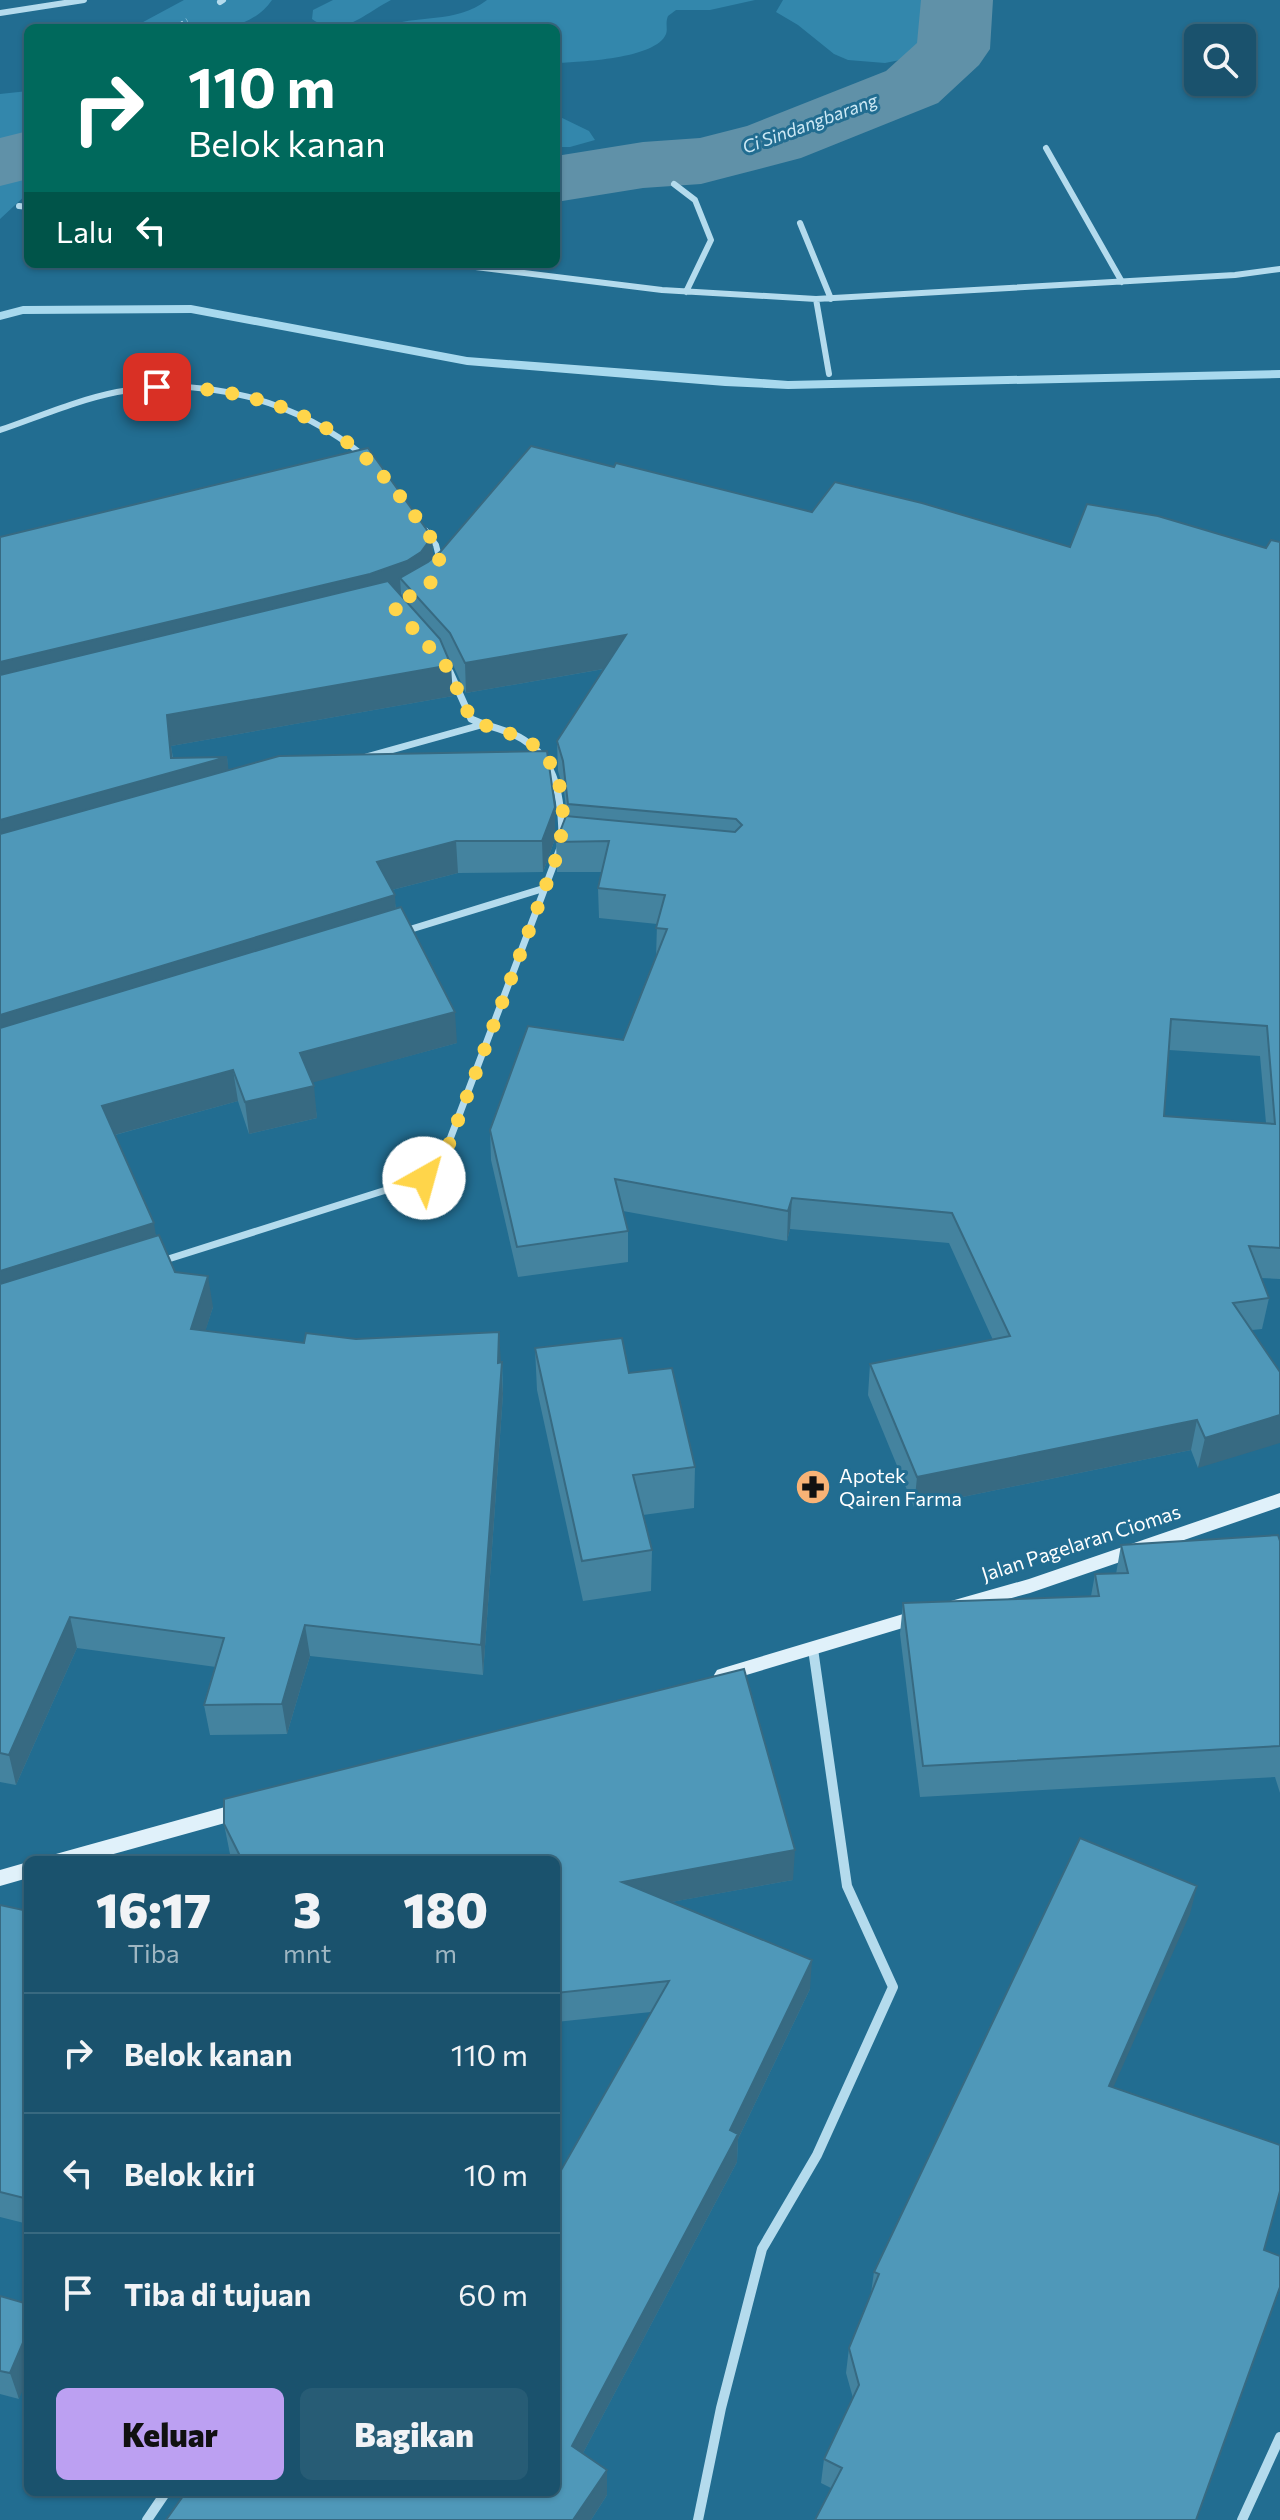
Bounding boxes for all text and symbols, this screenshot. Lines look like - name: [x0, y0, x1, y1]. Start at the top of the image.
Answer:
- map controls: [1184, 24, 1256, 96]
- button: search: [1184, 24, 1256, 96]
- text: 110 m: [188, 51, 335, 120]
- icon: right: [56, 56, 160, 160]
- water label: Ci Sindangbarang: [739, 88, 881, 158]
- text: Belok kanan: [188, 120, 386, 164]
- icon: left: [129, 208, 173, 252]
- text: Lalu: [56, 212, 113, 249]
- pin: [123, 353, 191, 421]
- icon: arrive: [135, 365, 179, 409]
- position arrow: [382, 1136, 466, 1220]
- place label: Apotek Qairen Farma: [839, 1463, 962, 1510]
- pharmacy icon: Apotek Qairen Farma: [794, 1468, 832, 1506]
- street label: Jalan Pagelaran Ciomas: [978, 1498, 1183, 1586]
- text: 16:17: [96, 1879, 211, 1938]
- text: 3: [293, 1879, 321, 1938]
- text: 180: [403, 1879, 488, 1938]
- text: Tiba: [127, 1937, 180, 1968]
- text: mnt: [283, 1937, 331, 1968]
- text: m: [434, 1937, 457, 1968]
- icon: right: [56, 2031, 100, 2075]
- text: Belok kanan: [124, 2035, 292, 2072]
- text: 110 m: [451, 2035, 528, 2072]
- icon: left: [56, 2151, 100, 2195]
- text: Belok kiri: [124, 2155, 255, 2192]
- text: 10 m: [464, 2155, 528, 2192]
- icon: arrive: [56, 2271, 100, 2315]
- text: Tiba di tujuan: [124, 2275, 311, 2312]
- text: 60 m: [458, 2275, 528, 2312]
- button: Keluar: [56, 2388, 284, 2480]
- button: Bagikan: [300, 2388, 528, 2480]

